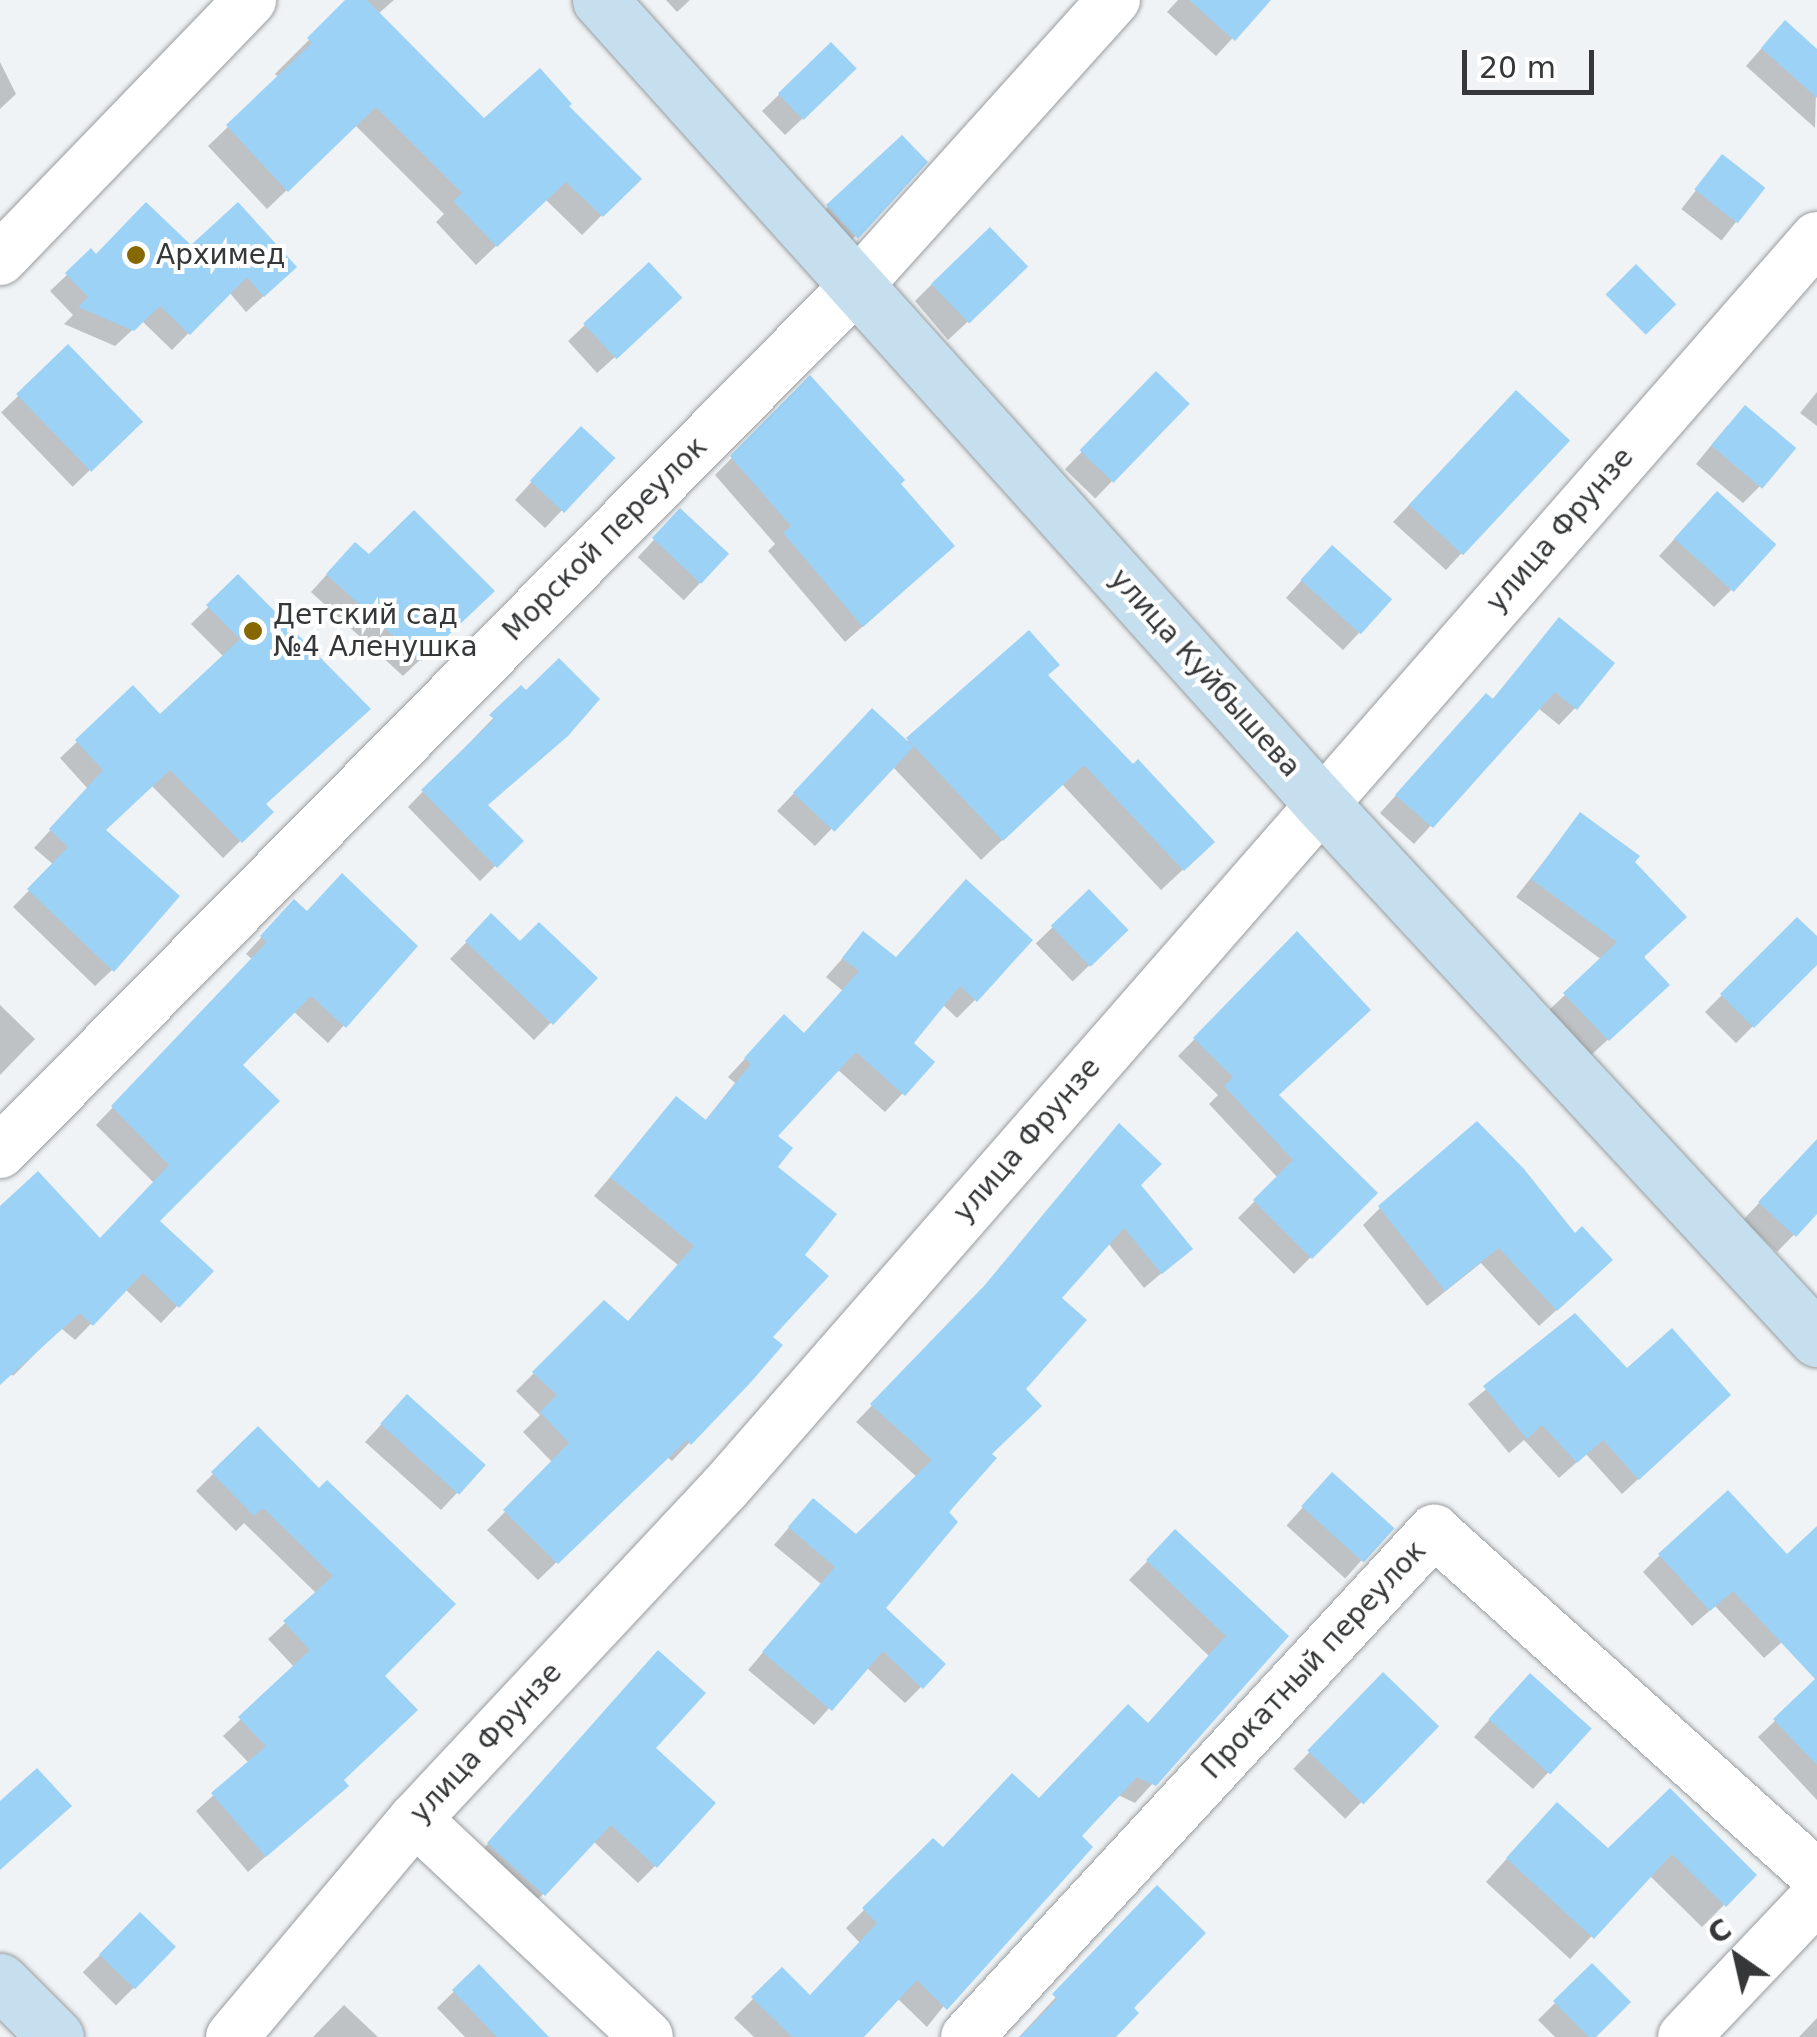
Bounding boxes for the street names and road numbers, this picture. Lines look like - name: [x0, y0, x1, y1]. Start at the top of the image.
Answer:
- street label: Морской переулок: [496, 430, 714, 648]
- street label: улица Фрунзе: [1480, 441, 1640, 619]
- street label: улица Куйбышева: [1103, 562, 1307, 784]
- street label: улица Фрунзе: [947, 1051, 1107, 1229]
- street label: Прокатный переулок: [1195, 1534, 1433, 1786]
- street label: улица Фрунзе: [403, 1656, 569, 1830]

